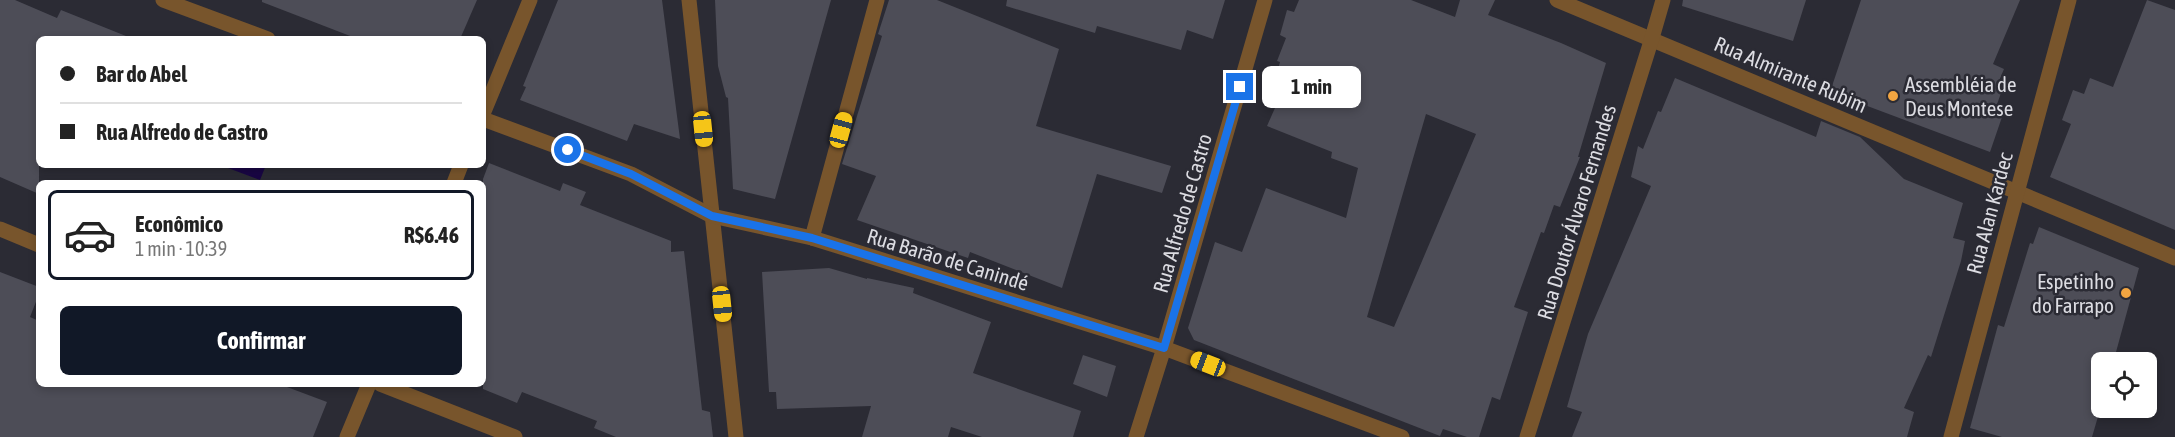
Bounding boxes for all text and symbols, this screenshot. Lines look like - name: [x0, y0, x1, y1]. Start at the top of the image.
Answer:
- street label: Rua Almirante Rubim: [1711, 31, 1871, 117]
- text: Bar do Abel: [96, 61, 187, 87]
- callout: 1 min: [1261, 66, 1360, 108]
- place label: Assembléia de Deus Montese: [1905, 72, 2017, 120]
- route end: [1226, 73, 1253, 100]
- text: 1 min: [1291, 75, 1332, 98]
- marker: Assembléia de Deus Montese: [1886, 89, 1900, 103]
- street label: Rua Doutor Álvaro Fernandes: [1532, 102, 1620, 322]
- car: [692, 110, 714, 148]
- car: [828, 110, 854, 150]
- text: Rua Alfredo de Castro: [96, 119, 268, 145]
- street label: Rua Alfredo de Castro: [1148, 131, 1216, 295]
- route start: [554, 136, 581, 163]
- street label: Rua Alan Kardec: [1961, 149, 2017, 276]
- icon: car: [63, 208, 117, 262]
- text: Econômico: [135, 211, 223, 237]
- text: R$6.46: [404, 222, 459, 248]
- street label: Rua Barão de Canindé: [864, 223, 1032, 295]
- text: 1 min · 10:39: [135, 237, 227, 260]
- place label: Espetinho do Farrapo: [2032, 269, 2114, 317]
- car: [711, 285, 733, 323]
- marker: Espetinho do Farrapo: [2119, 286, 2133, 300]
- button: Confirmar: [60, 306, 462, 375]
- car: [1188, 349, 1228, 379]
- map controls: [2091, 352, 2157, 418]
- button: locate: [2091, 352, 2157, 418]

